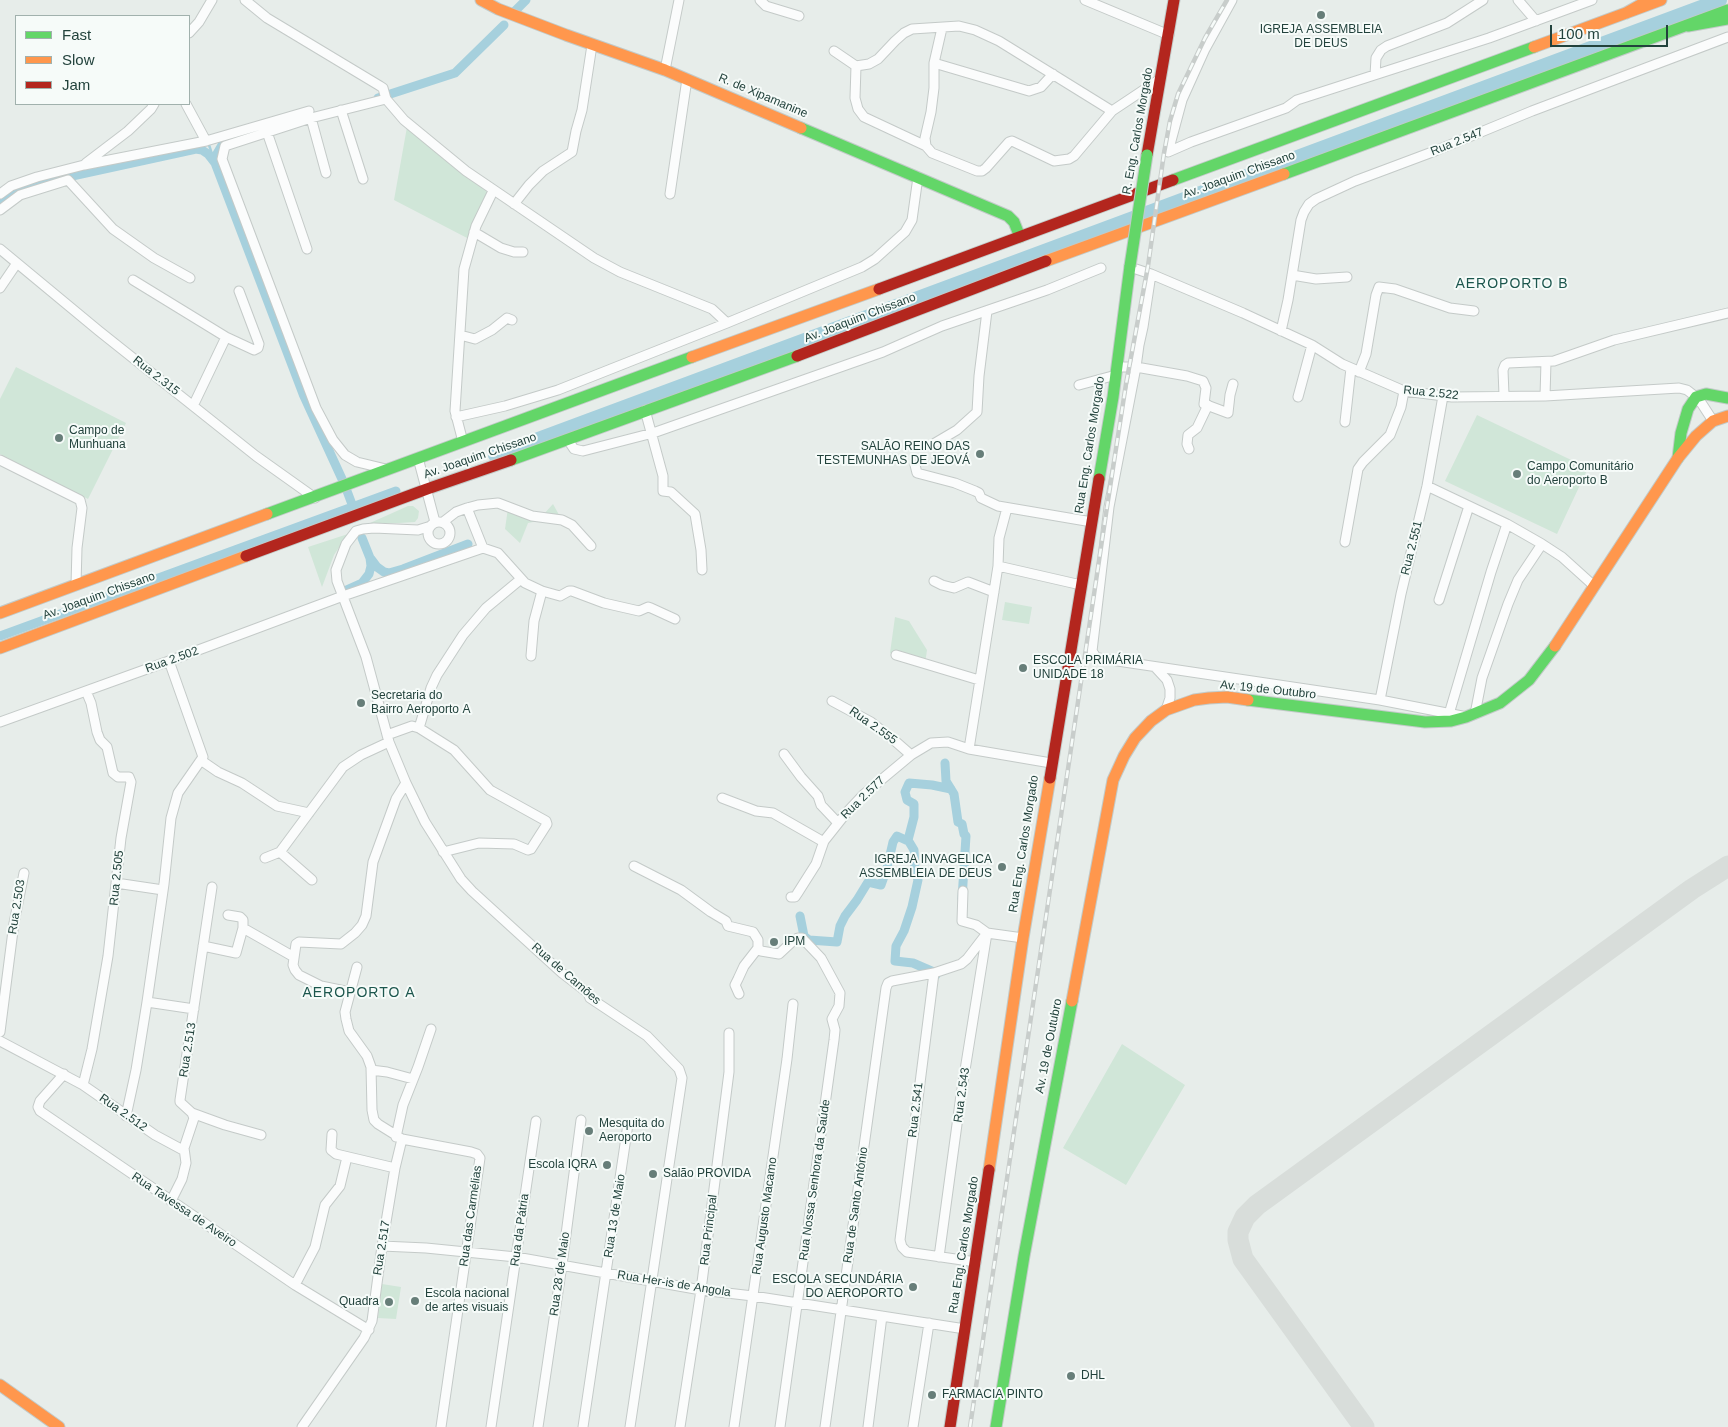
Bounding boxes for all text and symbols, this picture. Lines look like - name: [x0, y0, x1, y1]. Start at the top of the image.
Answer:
- marker: IGREJA ASSEMBLEIA DE DEUS: [1315, 9, 1327, 21]
- legend: [15, 15, 190, 105]
- scale bar: [1553, 15, 1670, 47]
- place label: IGREJA ASSEMBLEIA DE DEUS: [1260, 23, 1382, 51]
- text: 100 m: [1558, 25, 1600, 42]
- text: Fast: [62, 26, 91, 43]
- text: Slow: [62, 51, 95, 68]
- street label: R. Eng. Carlos Morgado: [1120, 66, 1156, 196]
- street label: R. de Xipamanine: [716, 71, 810, 121]
- text: Jam: [62, 76, 90, 93]
- street label: Rua 2.547: [1429, 125, 1485, 159]
- street label: Av. Joaquim Chissano: [1181, 148, 1297, 202]
- district label: AEROPORTO B: [1454, 276, 1570, 292]
- street label: Av. Joaquim Chissano: [802, 290, 918, 346]
- street label: Rua 2.315: [130, 353, 182, 399]
- street label: Rua Eng. Carlos Morgado: [1072, 375, 1108, 515]
- street label: Rua 2.522: [1403, 383, 1459, 403]
- place label: Campo de Munhuana: [69, 424, 126, 452]
- street label: Av. Joaquim Chissano: [422, 430, 538, 482]
- marker: Campo de Munhuana: [53, 432, 65, 444]
- place label: SALÃO REINO DAS TESTEMUNHAS DE JEOVÁ: [817, 440, 970, 468]
- marker: SALÃO REINO DAS TESTEMUNHAS DE JEOVÁ: [974, 448, 986, 460]
- place label: Campo Comunitário do Aeroporto B: [1527, 460, 1634, 488]
- marker: Campo Comunitário do Aeroporto B: [1511, 468, 1523, 480]
- street label: Rua 2.551: [1398, 519, 1426, 577]
- street label: Av. Joaquim Chissano: [41, 569, 157, 623]
- street label: Rua 2.502: [144, 644, 200, 676]
- place label: ESCOLA PRIMÁRIA UNIDADE 18: [1033, 654, 1143, 682]
- marker: ESCOLA PRIMÁRIA UNIDADE 18: [1017, 662, 1029, 674]
- street label: Av. 19 de Outubro: [1219, 678, 1317, 702]
- place label: Secretaria do Bairro Aeroporto A: [371, 689, 470, 717]
- marker: Secretaria do Bairro Aeroporto A: [355, 697, 367, 709]
- street label: Rua 2.555: [846, 704, 900, 748]
- street label: Rua 2.577: [838, 774, 888, 822]
- street label: Rua Eng. Carlos Morgado: [1006, 774, 1042, 914]
- street label: Rua 2.505: [107, 850, 127, 906]
- place label: IGREJA INVAGELICA ASSEMBLEIA DE DEUS: [859, 853, 992, 881]
- marker: IGREJA INVAGELICA ASSEMBLEIA DE DEUS: [996, 861, 1008, 873]
- street label: Rua 2.503: [6, 879, 28, 935]
- place label: IPM: [784, 935, 805, 949]
- marker: IPM: [768, 936, 780, 948]
- street label: Rua de Camões: [529, 940, 603, 1008]
- district label: AEROPORTO A: [301, 985, 417, 1001]
- street label: Av. 19 de Outubro: [1033, 997, 1065, 1095]
- street label: Rua 2.513: [177, 1022, 199, 1078]
- street label: Rua 2.543: [951, 1067, 973, 1123]
- street label: Rua 2.541: [905, 1082, 927, 1138]
- street label: Rua 2.512: [96, 1091, 150, 1135]
- street label: Rua Nossa Senhora da Saúde: [797, 1098, 833, 1262]
- place label: Mesquita do Aeroporto: [599, 1117, 664, 1145]
- marker: Mesquita do Aeroporto: [583, 1125, 595, 1137]
- street label: Rua de Santo António: [841, 1146, 871, 1264]
- street label: Rua Augusto Macamo: [750, 1156, 780, 1276]
- place label: Escola IQRA: [528, 1158, 597, 1172]
- marker: Escola IQRA: [601, 1159, 613, 1171]
- street label: Rua das Carmélias: [457, 1164, 485, 1268]
- place label: Salão PROVIDA: [663, 1167, 751, 1181]
- marker: Salão PROVIDA: [647, 1168, 659, 1180]
- street label: Rua Tavessa de Aveiro: [129, 1170, 239, 1250]
- street label: Rua 13 de Maio: [601, 1173, 629, 1259]
- street label: Rua Eng. Carlos Morgado: [946, 1175, 982, 1315]
- street label: Rua da Pátria: [508, 1193, 532, 1267]
- street label: Rua Principal: [698, 1194, 720, 1266]
- street label: Rua 2.517: [371, 1220, 393, 1276]
- street label: Rua 28 de Maio: [547, 1231, 573, 1317]
- street label: Rua Her-is de Angola: [616, 1268, 732, 1300]
- place label: ESCOLA SECUNDÁRIA DO AEROPORTO: [772, 1273, 903, 1301]
- marker: ESCOLA SECUNDÁRIA DO AEROPORTO: [907, 1281, 919, 1293]
- place label: Escola nacional de artes visuais: [425, 1287, 509, 1315]
- place label: Quadra: [339, 1295, 379, 1309]
- marker: Escola nacional de artes visuais: [409, 1295, 421, 1307]
- marker: Quadra: [383, 1296, 395, 1308]
- place label: DHL: [1081, 1369, 1105, 1383]
- marker: DHL: [1065, 1370, 1077, 1382]
- place label: FARMACIA PINTO: [942, 1388, 1043, 1402]
- marker: FARMACIA PINTO: [926, 1389, 938, 1401]

